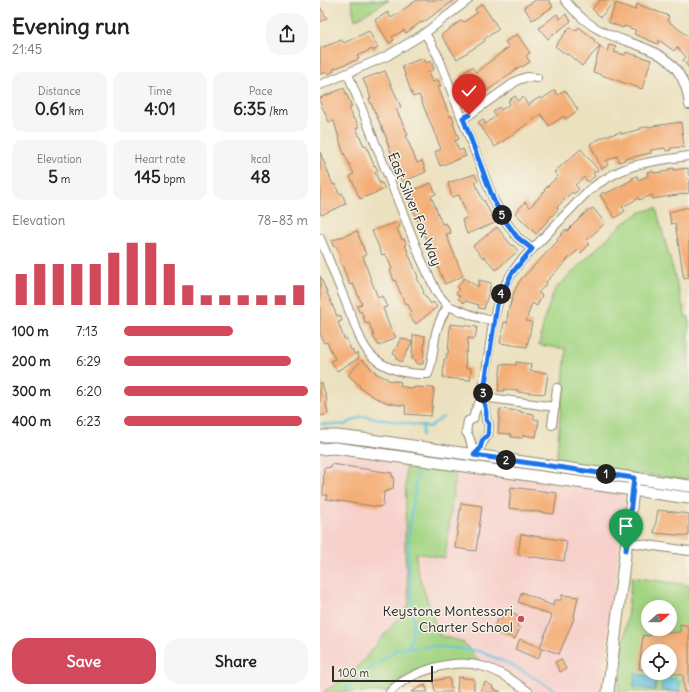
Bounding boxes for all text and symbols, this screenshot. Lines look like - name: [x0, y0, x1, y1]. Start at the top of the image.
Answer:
- text: Evening run: [12, 12, 130, 40]
- button: share: [266, 13, 308, 55]
- text: 21:45: [12, 41, 42, 58]
- pin: [452, 74, 486, 115]
- icon: check: [458, 80, 480, 102]
- text: Distance: [38, 84, 81, 98]
- text: Time: [148, 84, 172, 98]
- text: Pace: [249, 84, 273, 98]
- text: 0.61: [35, 98, 66, 120]
- text: 4:01: [144, 98, 176, 120]
- text: 6:35: [233, 98, 266, 120]
- text: km: [66, 104, 84, 118]
- text: /km: [266, 104, 288, 118]
- street label: East Silver Fox Way: [384, 149, 446, 269]
- text: Elevation: [37, 152, 82, 166]
- text: Heart rate: [134, 152, 186, 166]
- text: kcal: [251, 152, 271, 166]
- text: 5: [48, 166, 58, 188]
- text: 145: [135, 166, 161, 188]
- text: 48: [251, 166, 270, 188]
- text: m: [58, 172, 70, 186]
- text: bpm: [161, 172, 185, 186]
- pin: 5: [492, 205, 512, 225]
- text: 5: [499, 208, 505, 222]
- text: Elevation: [12, 212, 65, 229]
- text: 78–83 m: [257, 212, 308, 229]
- pin: 4: [491, 284, 511, 304]
- text: 4: [498, 287, 504, 301]
- text: 100 m: [12, 323, 49, 340]
- text: 7:13: [76, 323, 98, 340]
- text: 200 m: [12, 353, 51, 370]
- text: 6:29: [76, 353, 101, 370]
- text: 300 m: [12, 383, 51, 400]
- text: 6:20: [76, 383, 102, 400]
- pin: 3: [473, 383, 493, 403]
- text: 3: [480, 386, 486, 400]
- text: 400 m: [12, 413, 51, 430]
- text: 6:23: [76, 413, 101, 430]
- pin: 2: [496, 450, 516, 470]
- text: 2: [503, 453, 509, 467]
- pin: 1: [596, 464, 616, 484]
- text: 1: [604, 467, 608, 481]
- pin: [609, 509, 643, 550]
- icon: arrive: [615, 515, 637, 537]
- north arrow: [641, 600, 677, 636]
- map controls: [641, 600, 677, 680]
- place label: Keystone Montessori Charter School: [383, 602, 513, 636]
- marker: Keystone Montessori Charter School: [516, 614, 526, 624]
- button: Save: [12, 638, 156, 684]
- button: Share: [164, 638, 308, 684]
- button: locate: [641, 644, 677, 680]
- scale bar: [332, 664, 433, 683]
- text: 100 m: [338, 666, 369, 680]

